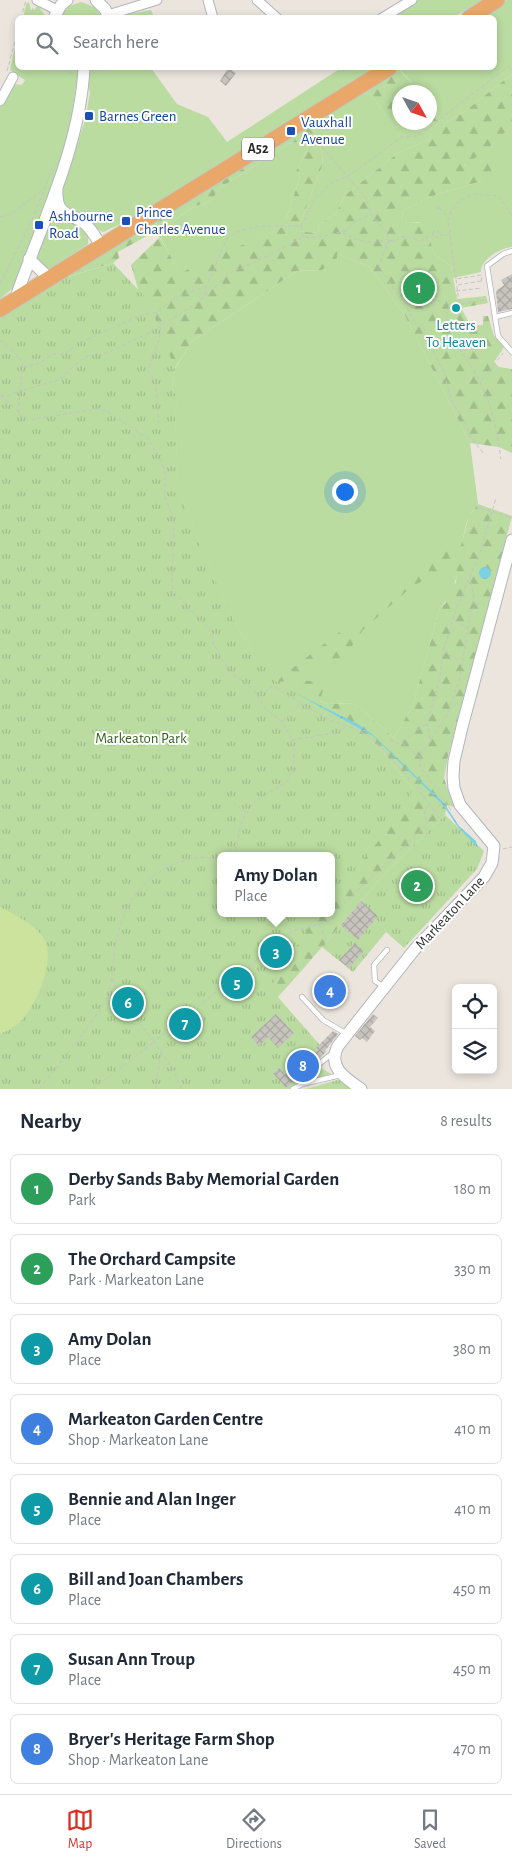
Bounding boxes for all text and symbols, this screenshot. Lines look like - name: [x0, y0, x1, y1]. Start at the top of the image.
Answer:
- search box: [15, 15, 497, 70]
- icon: search: [33, 29, 61, 57]
- text: Search here: [73, 33, 159, 52]
- north arrow: [392, 85, 437, 130]
- place label: Barnes Green: [99, 109, 176, 124]
- marker: Barnes Green: [83, 110, 95, 122]
- place label: Vauxhall Avenue: [301, 115, 352, 147]
- marker: Vauxhall Avenue: [285, 125, 297, 137]
- road number: A52: [242, 138, 274, 160]
- place label: Prince Charles Avenue: [136, 205, 226, 237]
- place label: Ashbourne Road: [49, 209, 113, 241]
- marker: Prince Charles Avenue: [120, 215, 132, 227]
- marker: Ashbourne Road: [33, 219, 45, 231]
- pin: 1: [403, 269, 435, 307]
- marker: Letters To Heaven: [450, 302, 462, 314]
- place label: Letters To Heaven: [426, 318, 486, 350]
- your location: [332, 479, 358, 505]
- park label: Markeaton Park: [95, 731, 187, 746]
- popup: [217, 852, 335, 917]
- text: Amy Dolan: [234, 866, 318, 885]
- pin: 2: [401, 867, 433, 905]
- street label: Markeaton Lane: [413, 874, 487, 952]
- text: Place: [234, 888, 267, 904]
- pin: 3: [260, 933, 292, 971]
- pin: 5: [221, 964, 253, 1002]
- pin: 4: [314, 972, 346, 1010]
- pin: 6: [112, 984, 144, 1022]
- map controls: [452, 984, 497, 1074]
- button: locate: [452, 984, 497, 1029]
- pin: 7: [169, 1005, 201, 1043]
- button: layers: [452, 1029, 497, 1074]
- pin: 8: [287, 1047, 319, 1085]
- text: Nearby: [20, 1111, 81, 1132]
- text: 8 results: [440, 1113, 492, 1129]
- text: Derby Sands Baby Memorial Garden: [68, 1170, 339, 1189]
- text: 1: [34, 1181, 40, 1197]
- text: 180 m: [454, 1181, 491, 1197]
- text: Park: [68, 1192, 96, 1208]
- text: The Orchard Campsite: [68, 1250, 236, 1269]
- text: 2: [33, 1261, 41, 1277]
- text: 330 m: [454, 1261, 491, 1277]
- text: Park · Markeaton Lane: [68, 1272, 204, 1288]
- text: Amy Dolan: [68, 1330, 152, 1349]
- text: 3: [34, 1341, 40, 1357]
- text: 380 m: [453, 1341, 491, 1357]
- text: Place: [68, 1352, 101, 1368]
- text: Markeaton Garden Centre: [68, 1410, 263, 1429]
- text: 4: [33, 1421, 41, 1437]
- text: 410 m: [454, 1421, 491, 1437]
- text: Shop · Markeaton Lane: [68, 1432, 208, 1448]
- text: Bennie and Alan Inger: [68, 1490, 236, 1509]
- text: 5: [34, 1501, 40, 1517]
- text: 410 m: [454, 1501, 491, 1517]
- text: Place: [68, 1512, 101, 1528]
- text: Bill and Joan Chambers: [68, 1570, 243, 1589]
- text: 6: [33, 1581, 41, 1597]
- text: 450 m: [453, 1581, 491, 1597]
- text: Place: [68, 1592, 101, 1608]
- text: Susan Ann Troup: [68, 1650, 195, 1669]
- text: 7: [34, 1661, 40, 1677]
- text: 450 m: [453, 1661, 491, 1677]
- text: Place: [68, 1672, 101, 1688]
- text: Bryer's Heritage Farm Shop: [68, 1730, 275, 1749]
- text: 8: [33, 1741, 41, 1757]
- text: 470 m: [453, 1741, 491, 1757]
- text: Shop · Markeaton Lane: [68, 1752, 208, 1768]
- tab: Map: [66, 1806, 94, 1853]
- tab: Directions: [226, 1806, 282, 1853]
- tab: Saved: [414, 1806, 446, 1853]

